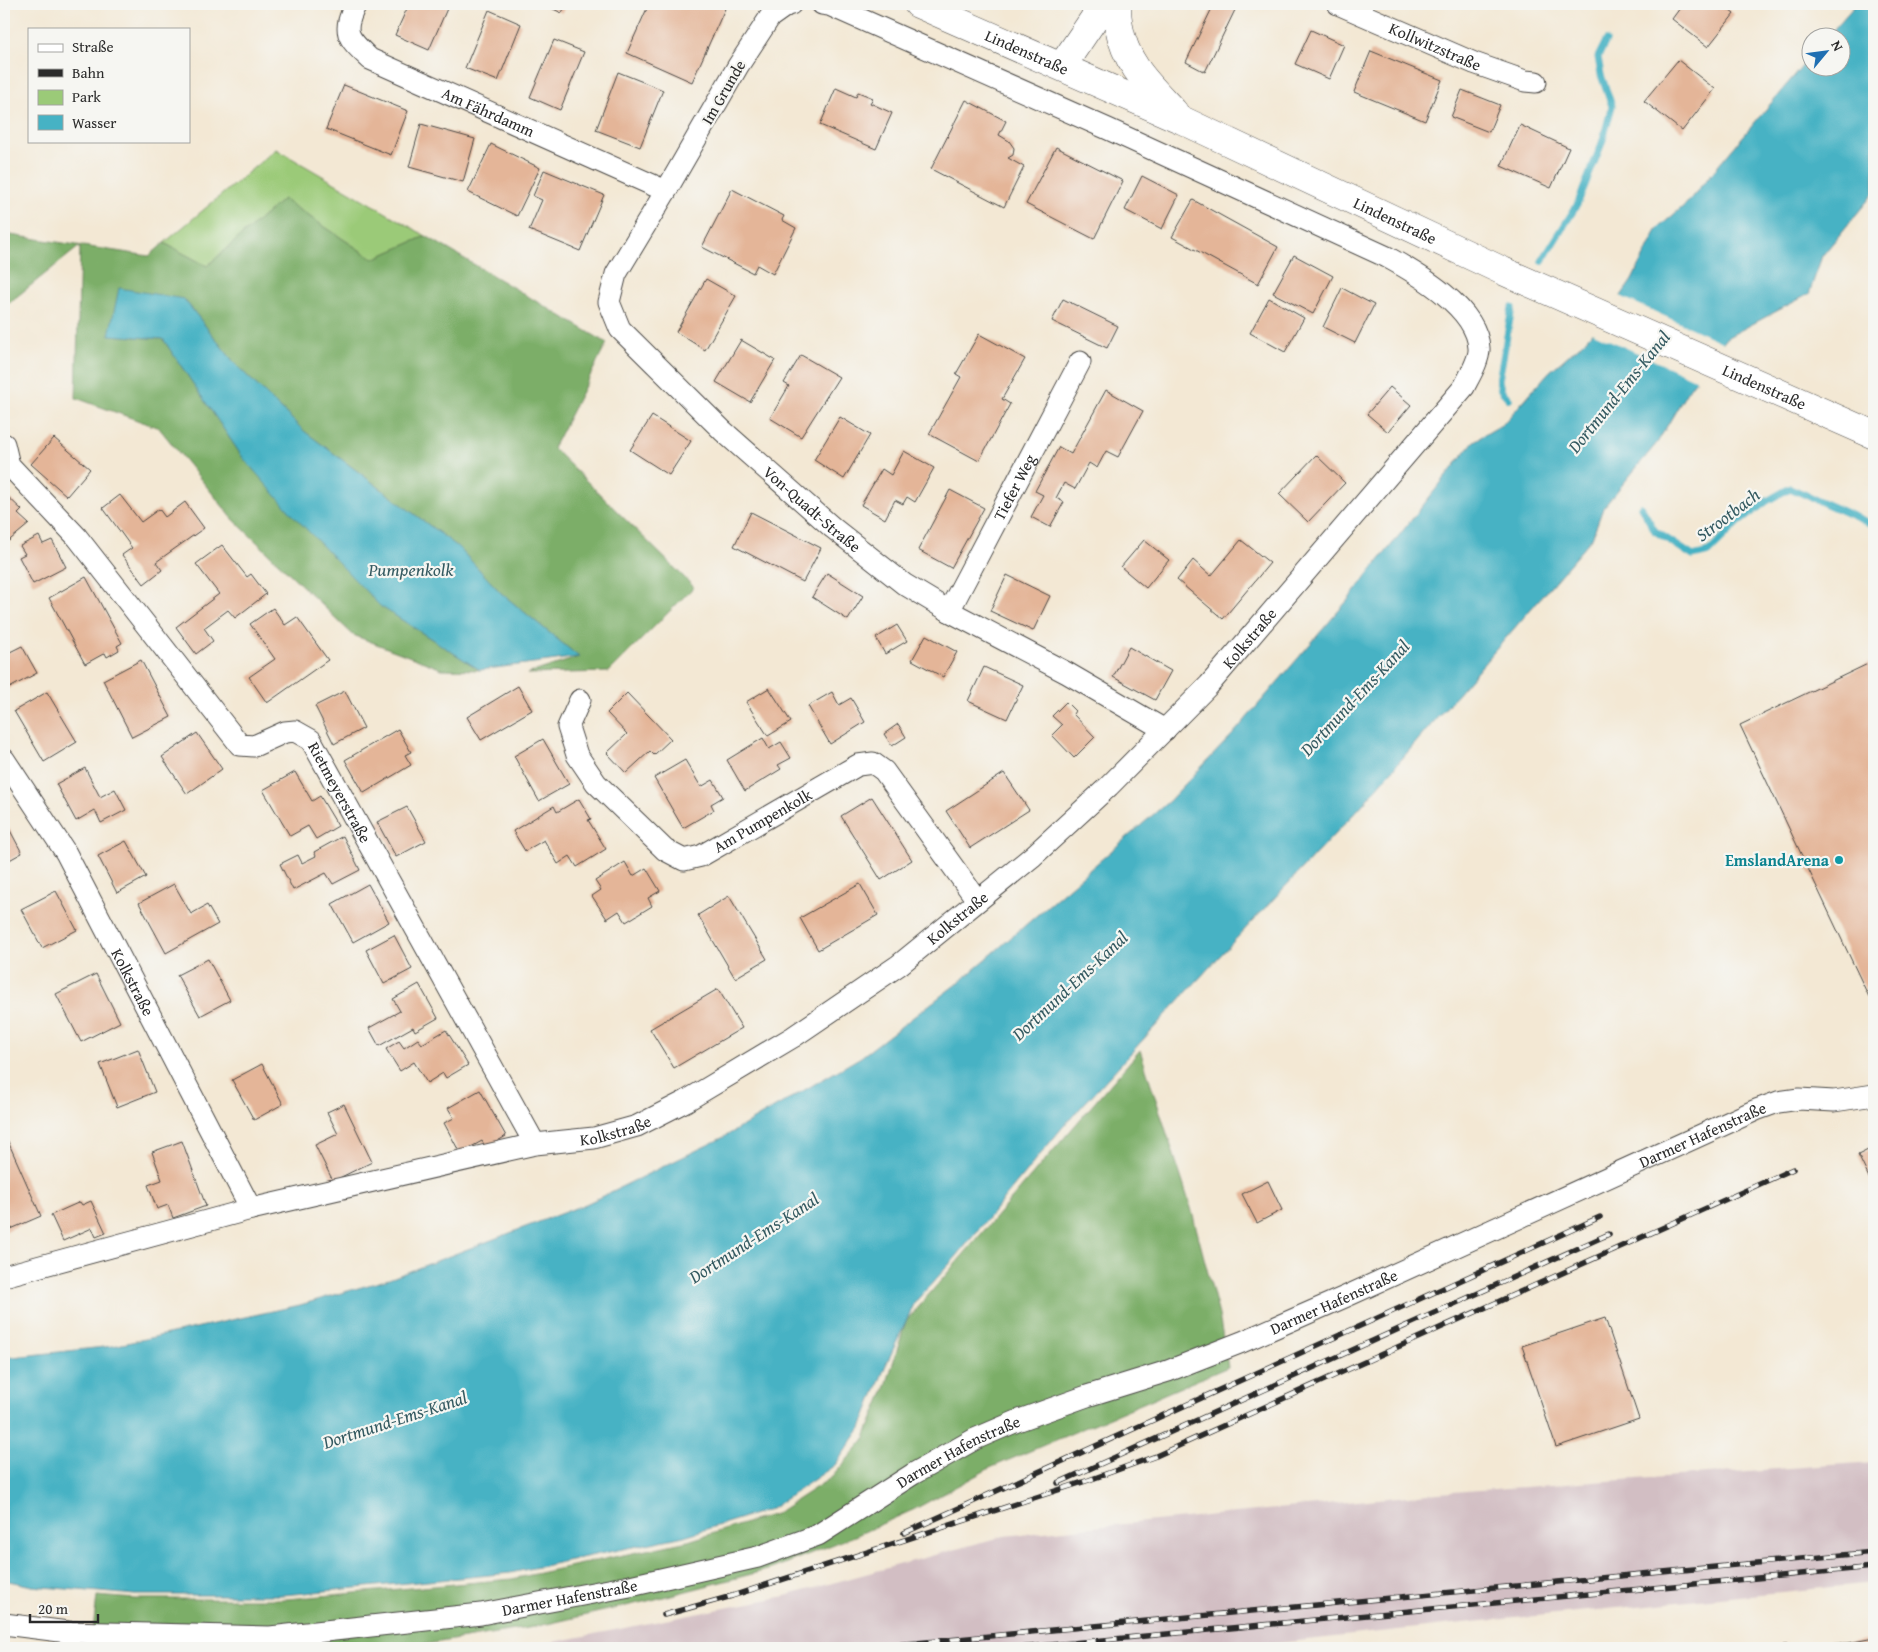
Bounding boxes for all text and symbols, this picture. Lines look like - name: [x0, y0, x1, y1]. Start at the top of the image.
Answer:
- street label: Kollwitzstraße: [1385, 16, 1484, 77]
- street label: Lindenstraße: [981, 23, 1073, 81]
- legend: [28, 28, 190, 142]
- north arrow: [1800, 28, 1850, 78]
- text: Straße: [72, 36, 114, 57]
- text: N: [1826, 37, 1849, 55]
- street label: Im Grunde: [695, 55, 751, 129]
- text: Bahn: [72, 62, 105, 83]
- street label: Am Fährdamm: [438, 81, 539, 143]
- text: Park: [72, 86, 101, 107]
- text: Wasser: [72, 112, 116, 133]
- street label: Lindenstraße: [1350, 190, 1441, 250]
- water label: Dortmund-Ems-Kanal: [1560, 324, 1677, 459]
- street label: Lindenstraße: [1719, 358, 1810, 416]
- street label: Tiefer Weg: [987, 450, 1042, 525]
- street label: Von-Quadt-Straße: [758, 460, 866, 558]
- water label: Strootbach: [1690, 481, 1766, 548]
- water label: Pumpenkolk: [368, 556, 454, 583]
- street label: Kolkstraße: [1216, 602, 1282, 674]
- water label: Dortmund-Ems-Kanal: [1293, 633, 1416, 763]
- street label: Rietmeyerstraße: [302, 737, 378, 847]
- street label: Am Pumpenkolk: [709, 782, 817, 858]
- place label: EmslandArena: [1725, 848, 1830, 872]
- marker: EmslandArena: [1833, 854, 1845, 866]
- street label: Kolkstraße: [921, 885, 993, 950]
- water label: Dortmund-Ems-Kanal: [1005, 924, 1134, 1047]
- street label: Kolkstraße: [106, 944, 161, 1020]
- street label: Darmer Hafenstraße: [1635, 1095, 1769, 1174]
- street label: Kolkstraße: [579, 1109, 655, 1151]
- water label: Dortmund-Ems-Kanal: [683, 1185, 825, 1290]
- street label: Darmer Hafenstraße: [1266, 1263, 1401, 1340]
- water label: Dortmund-Ems-Kanal: [318, 1383, 471, 1456]
- street label: Darmer Hafenstraße: [891, 1409, 1024, 1494]
- street label: Darmer Hafenstraße: [500, 1573, 640, 1622]
- scale bar: [30, 1592, 98, 1624]
- text: 20 m: [38, 1598, 69, 1619]

